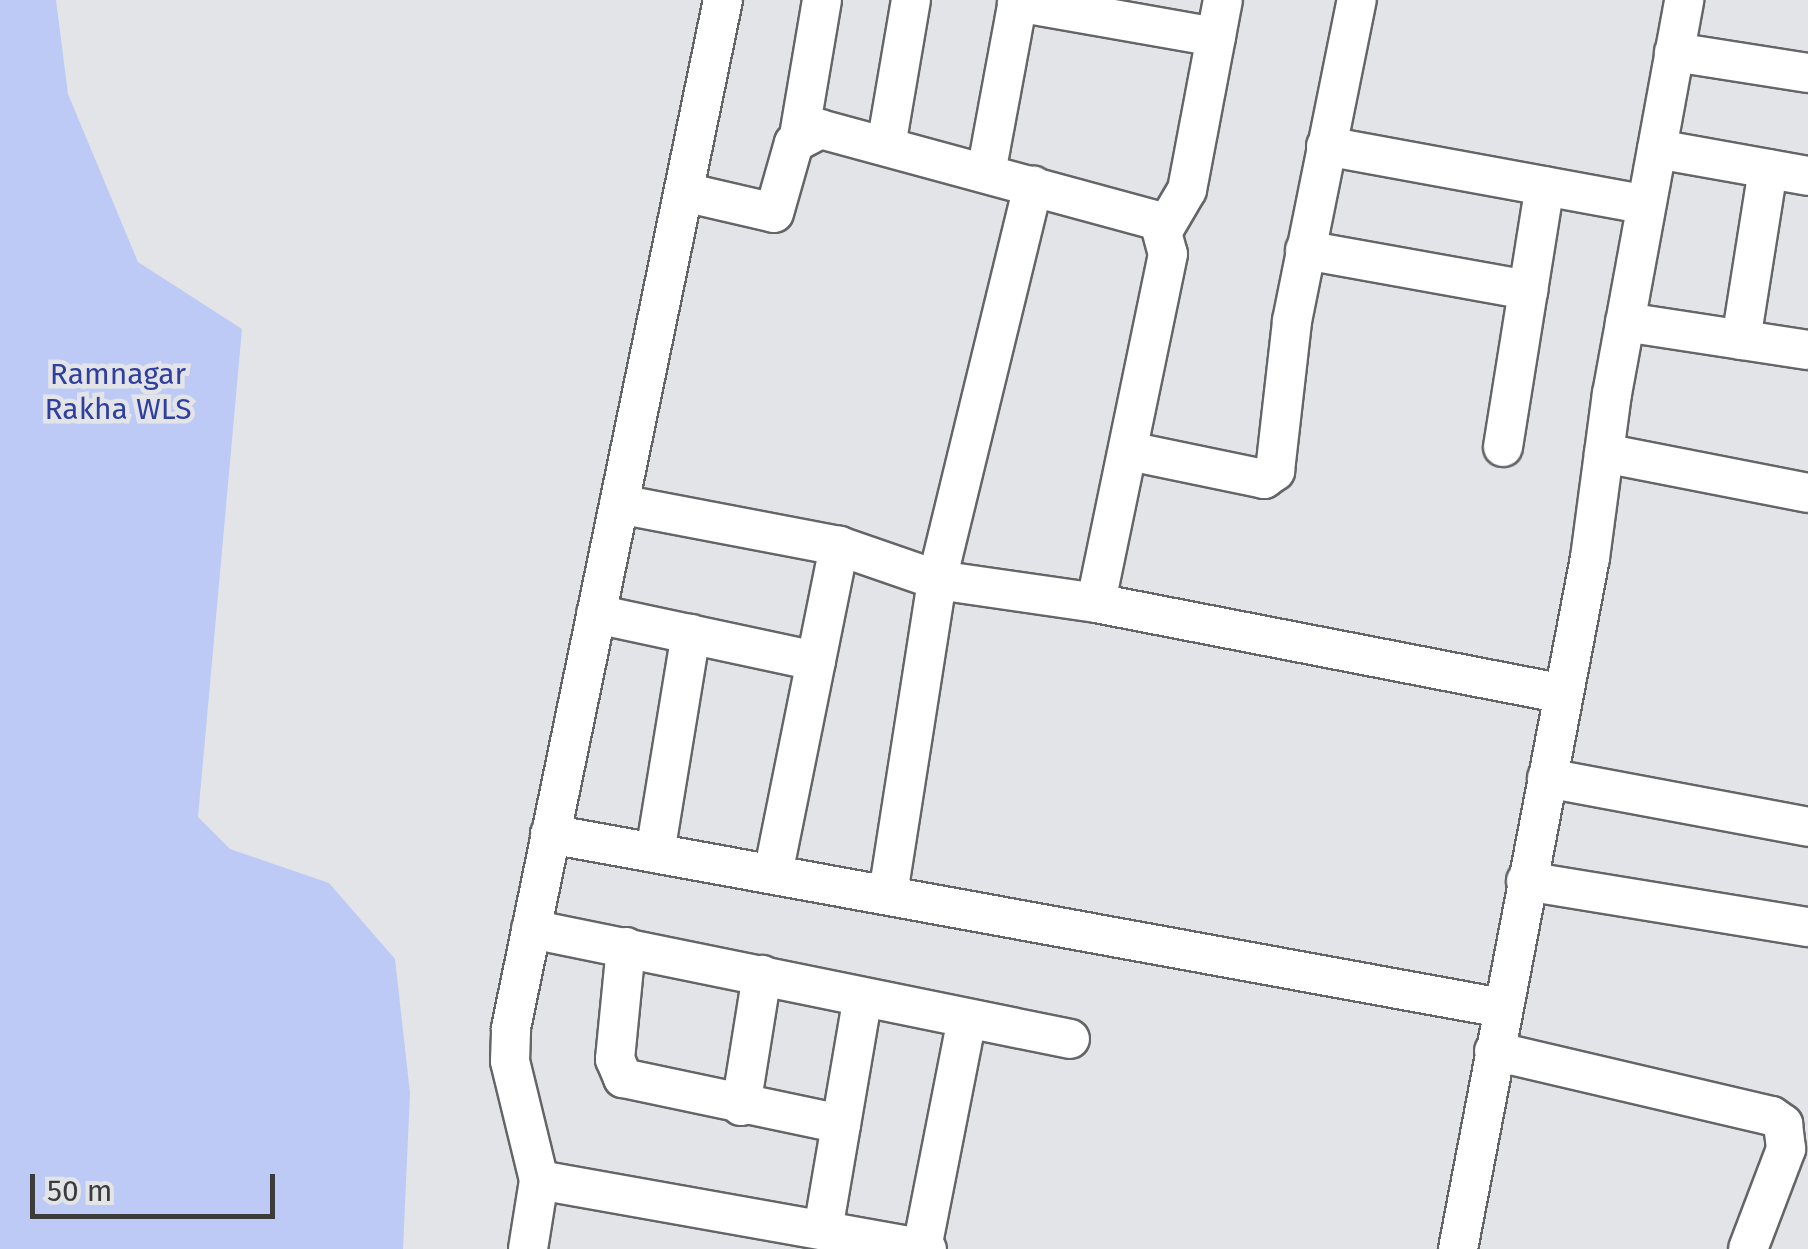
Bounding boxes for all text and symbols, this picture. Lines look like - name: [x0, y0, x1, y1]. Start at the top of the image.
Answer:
- park label: Ramnagar Rakha WLS: [45, 356, 191, 426]
- scale bar: [35, 1154, 280, 1216]
- text: 50 m: [47, 1173, 112, 1209]

